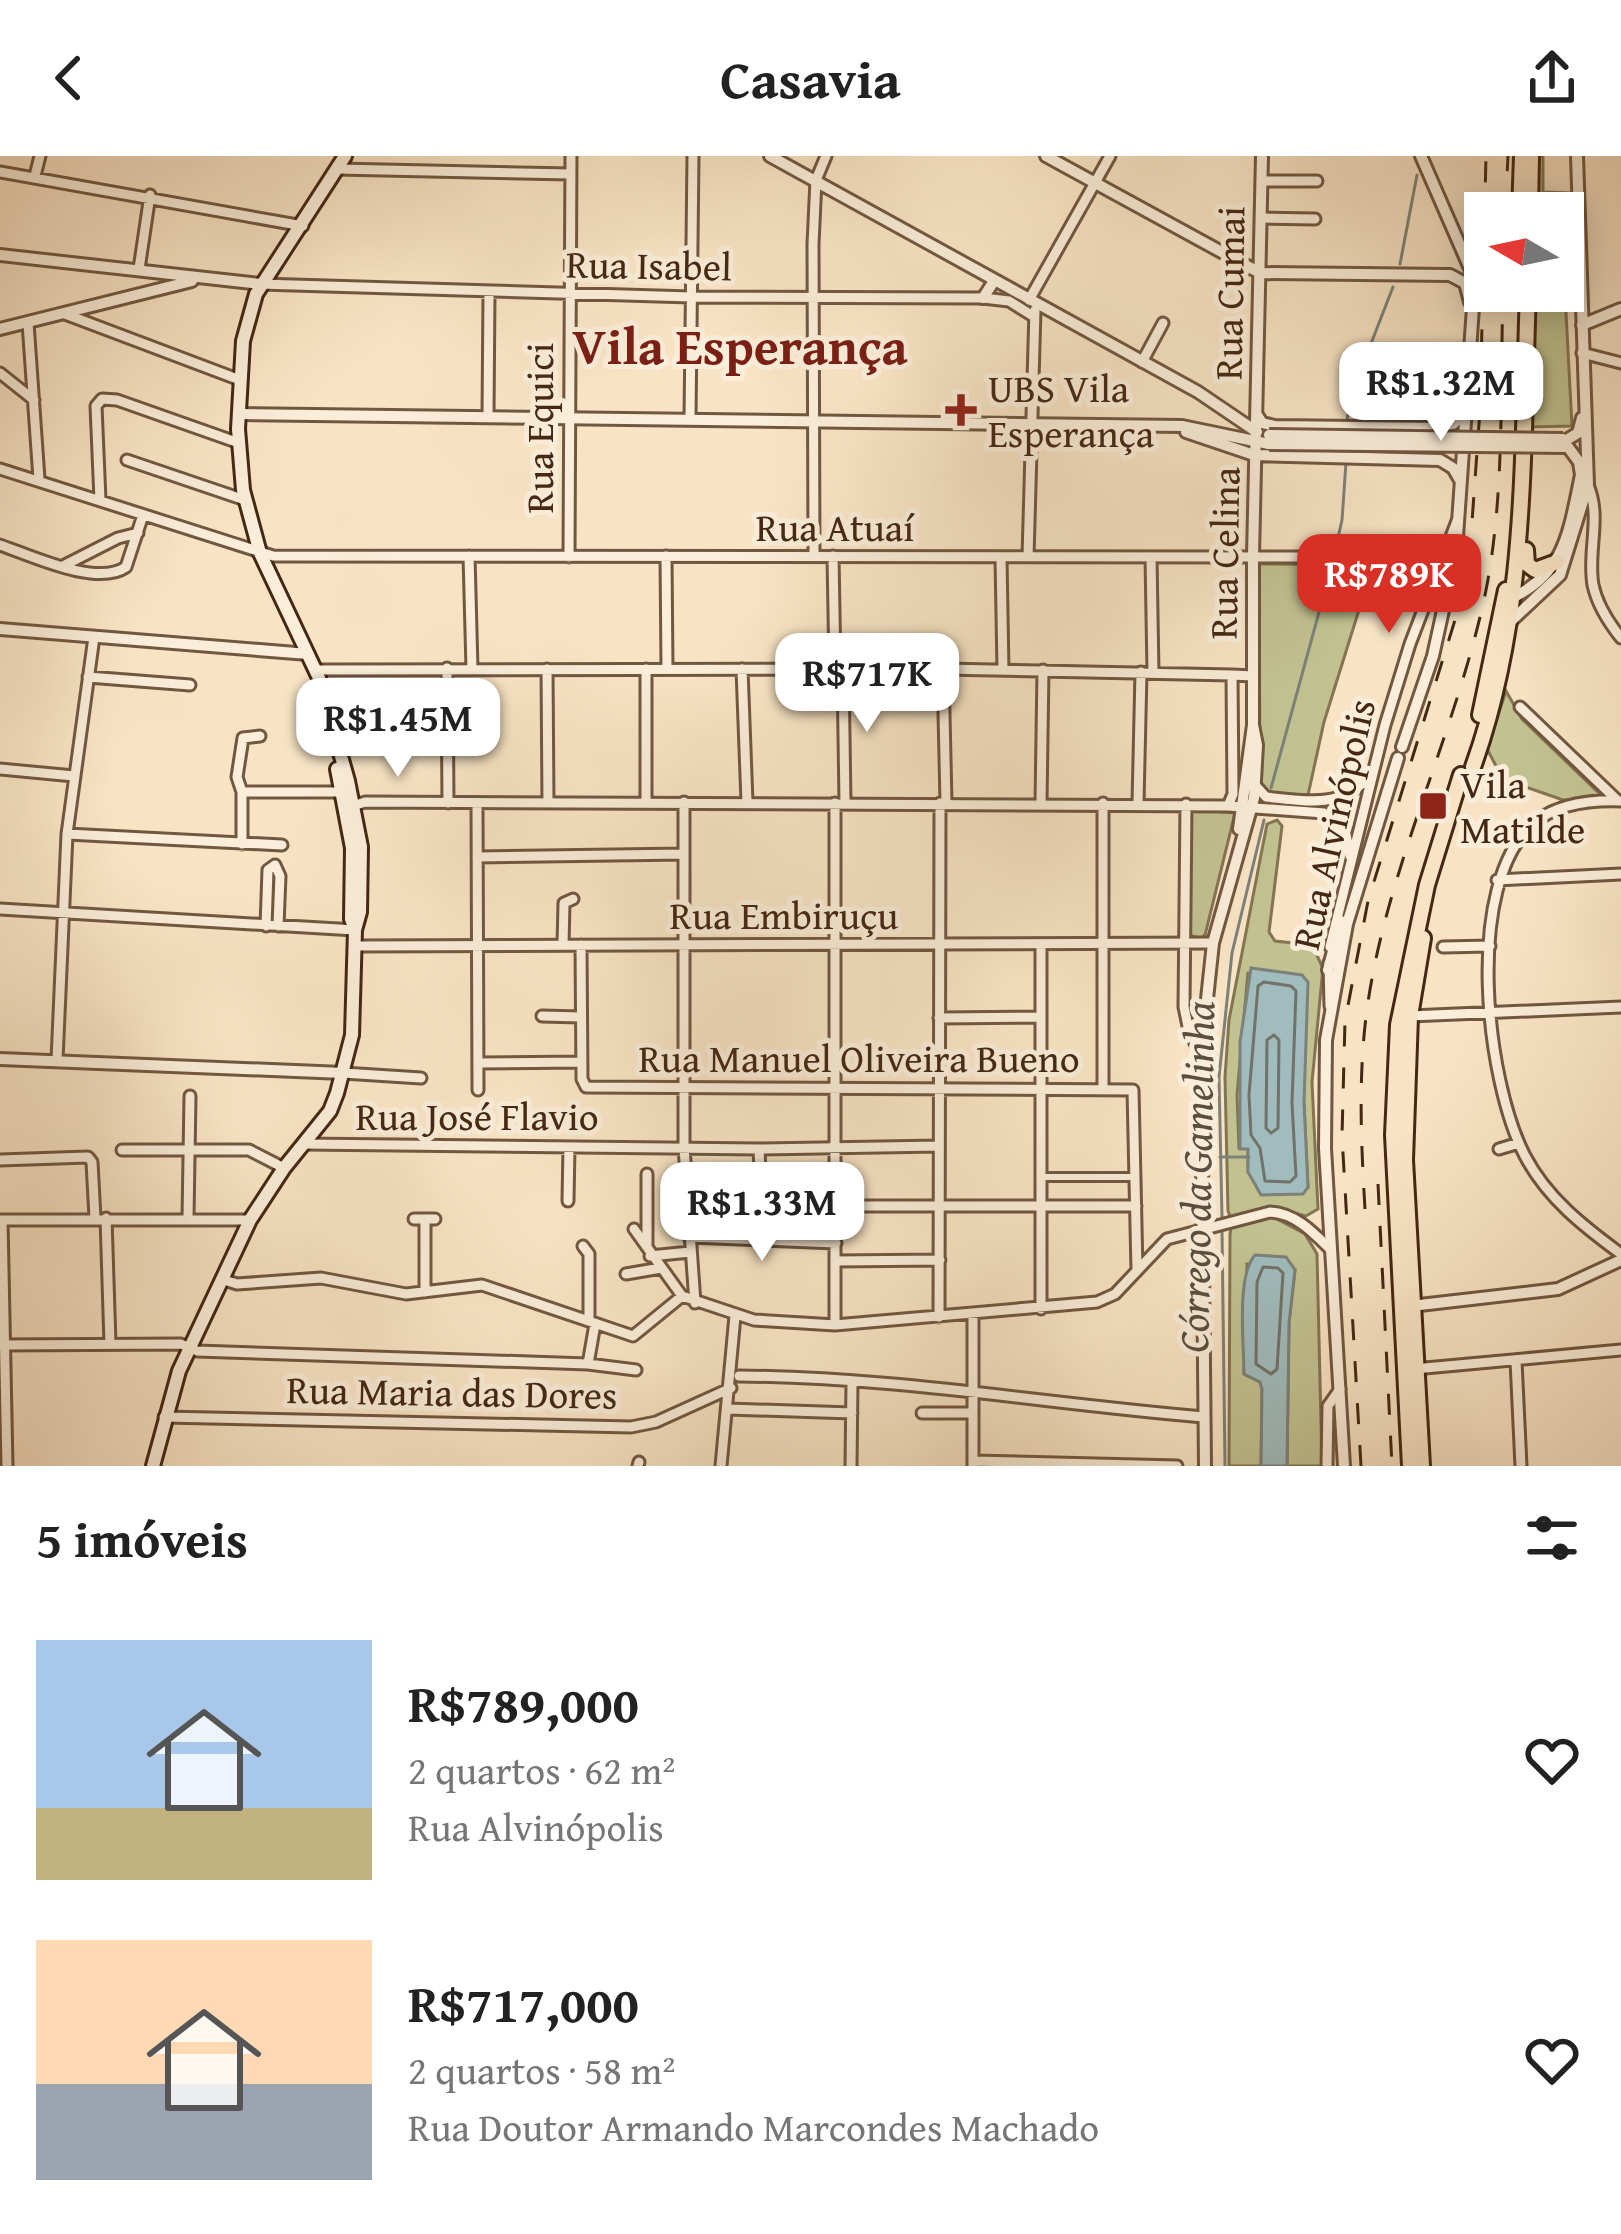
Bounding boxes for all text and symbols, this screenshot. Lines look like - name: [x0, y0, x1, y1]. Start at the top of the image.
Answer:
- text: Casavia: [720, 39, 901, 118]
- icon: back: [36, 45, 102, 111]
- icon: share: [1519, 45, 1585, 111]
- north arrow: [1464, 192, 1584, 312]
- map controls: [1464, 192, 1584, 312]
- street label: Rua Cumai: [1198, 205, 1259, 381]
- street label: Rua Isabel: [566, 235, 733, 294]
- district label: Vila Esperança: [572, 308, 909, 383]
- street label: Rua Equici: [510, 342, 567, 514]
- pin: R$1.32M: [1330, 342, 1552, 444]
- text: R$1.32M: [1366, 352, 1516, 409]
- place label: UBS Vila Esperança: [988, 359, 1155, 461]
- marker: UBS Vila Esperança: [945, 394, 977, 426]
- street label: Rua Celina: [1194, 466, 1254, 640]
- street label: Rua Atuaí: [756, 498, 915, 555]
- pin: R$789K: [1291, 534, 1487, 636]
- text: R$789K: [1324, 544, 1454, 601]
- pin: R$717K: [769, 633, 965, 735]
- text: R$717K: [802, 643, 932, 700]
- pin: R$1.45M: [287, 678, 509, 780]
- text: R$1.45M: [323, 688, 473, 745]
- street label: Rua Alvinópolis: [1276, 693, 1389, 955]
- place label: Vila Matilde: [1460, 755, 1585, 857]
- marker: Vila Matilde: [1417, 790, 1449, 822]
- street label: Rua Embiruçu: [670, 886, 898, 943]
- water label: Córrego da Gamelinha: [1162, 1000, 1229, 1353]
- street label: Rua Manuel Oliveira Bueno: [638, 1029, 1080, 1086]
- street label: Rua José Flavio: [355, 1087, 599, 1144]
- pin: R$1.33M: [651, 1162, 873, 1264]
- text: R$1.33M: [687, 1172, 837, 1229]
- street label: Rua Maria das Dores: [286, 1360, 618, 1423]
- text: 5 imóveis: [36, 1501, 248, 1576]
- icon: filters: [1519, 1505, 1585, 1571]
- text: R$789,000: [408, 1666, 639, 1741]
- icon: home: [132, 1688, 276, 1832]
- icon: heart: [1519, 1727, 1585, 1793]
- text: 2 quartos · 62 m²: [408, 1741, 675, 1798]
- text: Rua Alvinópolis: [408, 1798, 664, 1855]
- text: R$717,000: [408, 1966, 639, 2041]
- icon: home: [132, 1988, 276, 2132]
- icon: heart: [1519, 2027, 1585, 2093]
- text: 2 quartos · 58 m²: [408, 2041, 675, 2098]
- text: Rua Doutor Armando Marcondes Machado: [408, 2098, 1099, 2155]

